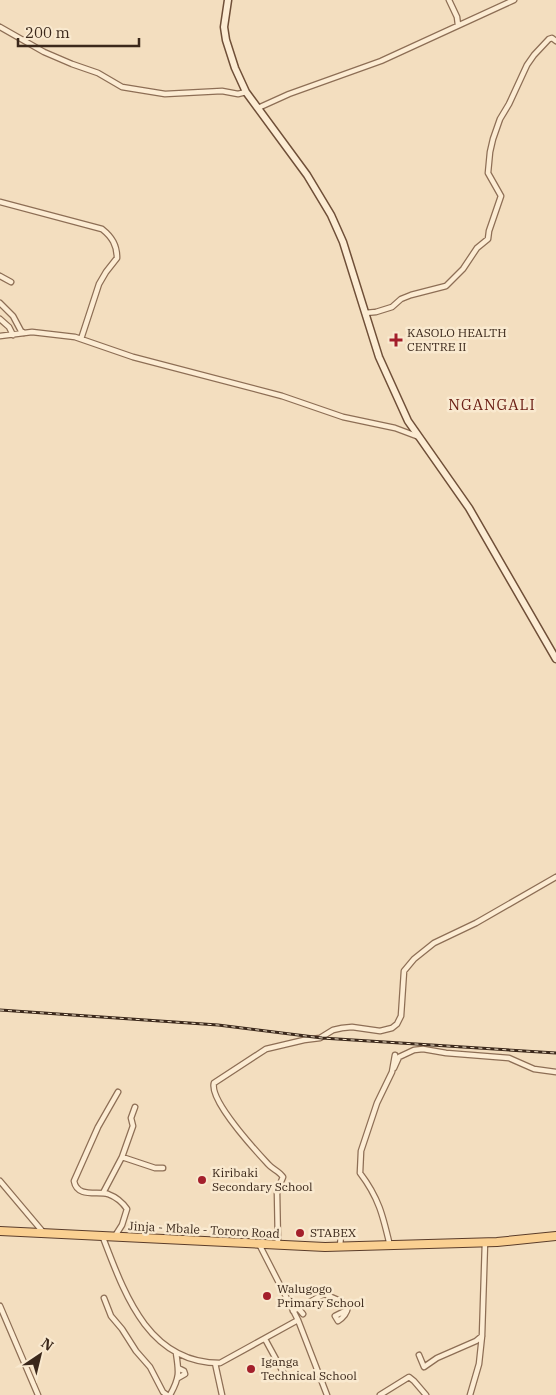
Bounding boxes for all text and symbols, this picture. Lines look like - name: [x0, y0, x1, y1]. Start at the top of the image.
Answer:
- scale bar: [18, 15, 139, 47]
- text: 200 m: [25, 23, 70, 42]
- place label: KASOLO HEALTH CENTRE II: [407, 325, 507, 354]
- marker: KASOLO HEALTH CENTRE II: [389, 333, 403, 347]
- district label: NGANGALI: [448, 395, 536, 414]
- place label: Kiribaki Secondary School: [212, 1165, 313, 1194]
- marker: Kiribaki Secondary School: [196, 1174, 208, 1186]
- street label: Jinja - Mbale - Tororo Road: [128, 1218, 280, 1241]
- place label: STABEX: [310, 1225, 356, 1240]
- marker: STABEX: [294, 1227, 306, 1239]
- place label: Walugogo Primary School: [277, 1281, 365, 1310]
- marker: Walugogo Primary School: [261, 1290, 273, 1302]
- north arrow: [15, 1330, 65, 1380]
- text: N: [38, 1334, 57, 1355]
- place label: Iganga Technical School: [261, 1354, 357, 1383]
- marker: Iganga Technical School: [245, 1363, 257, 1375]

